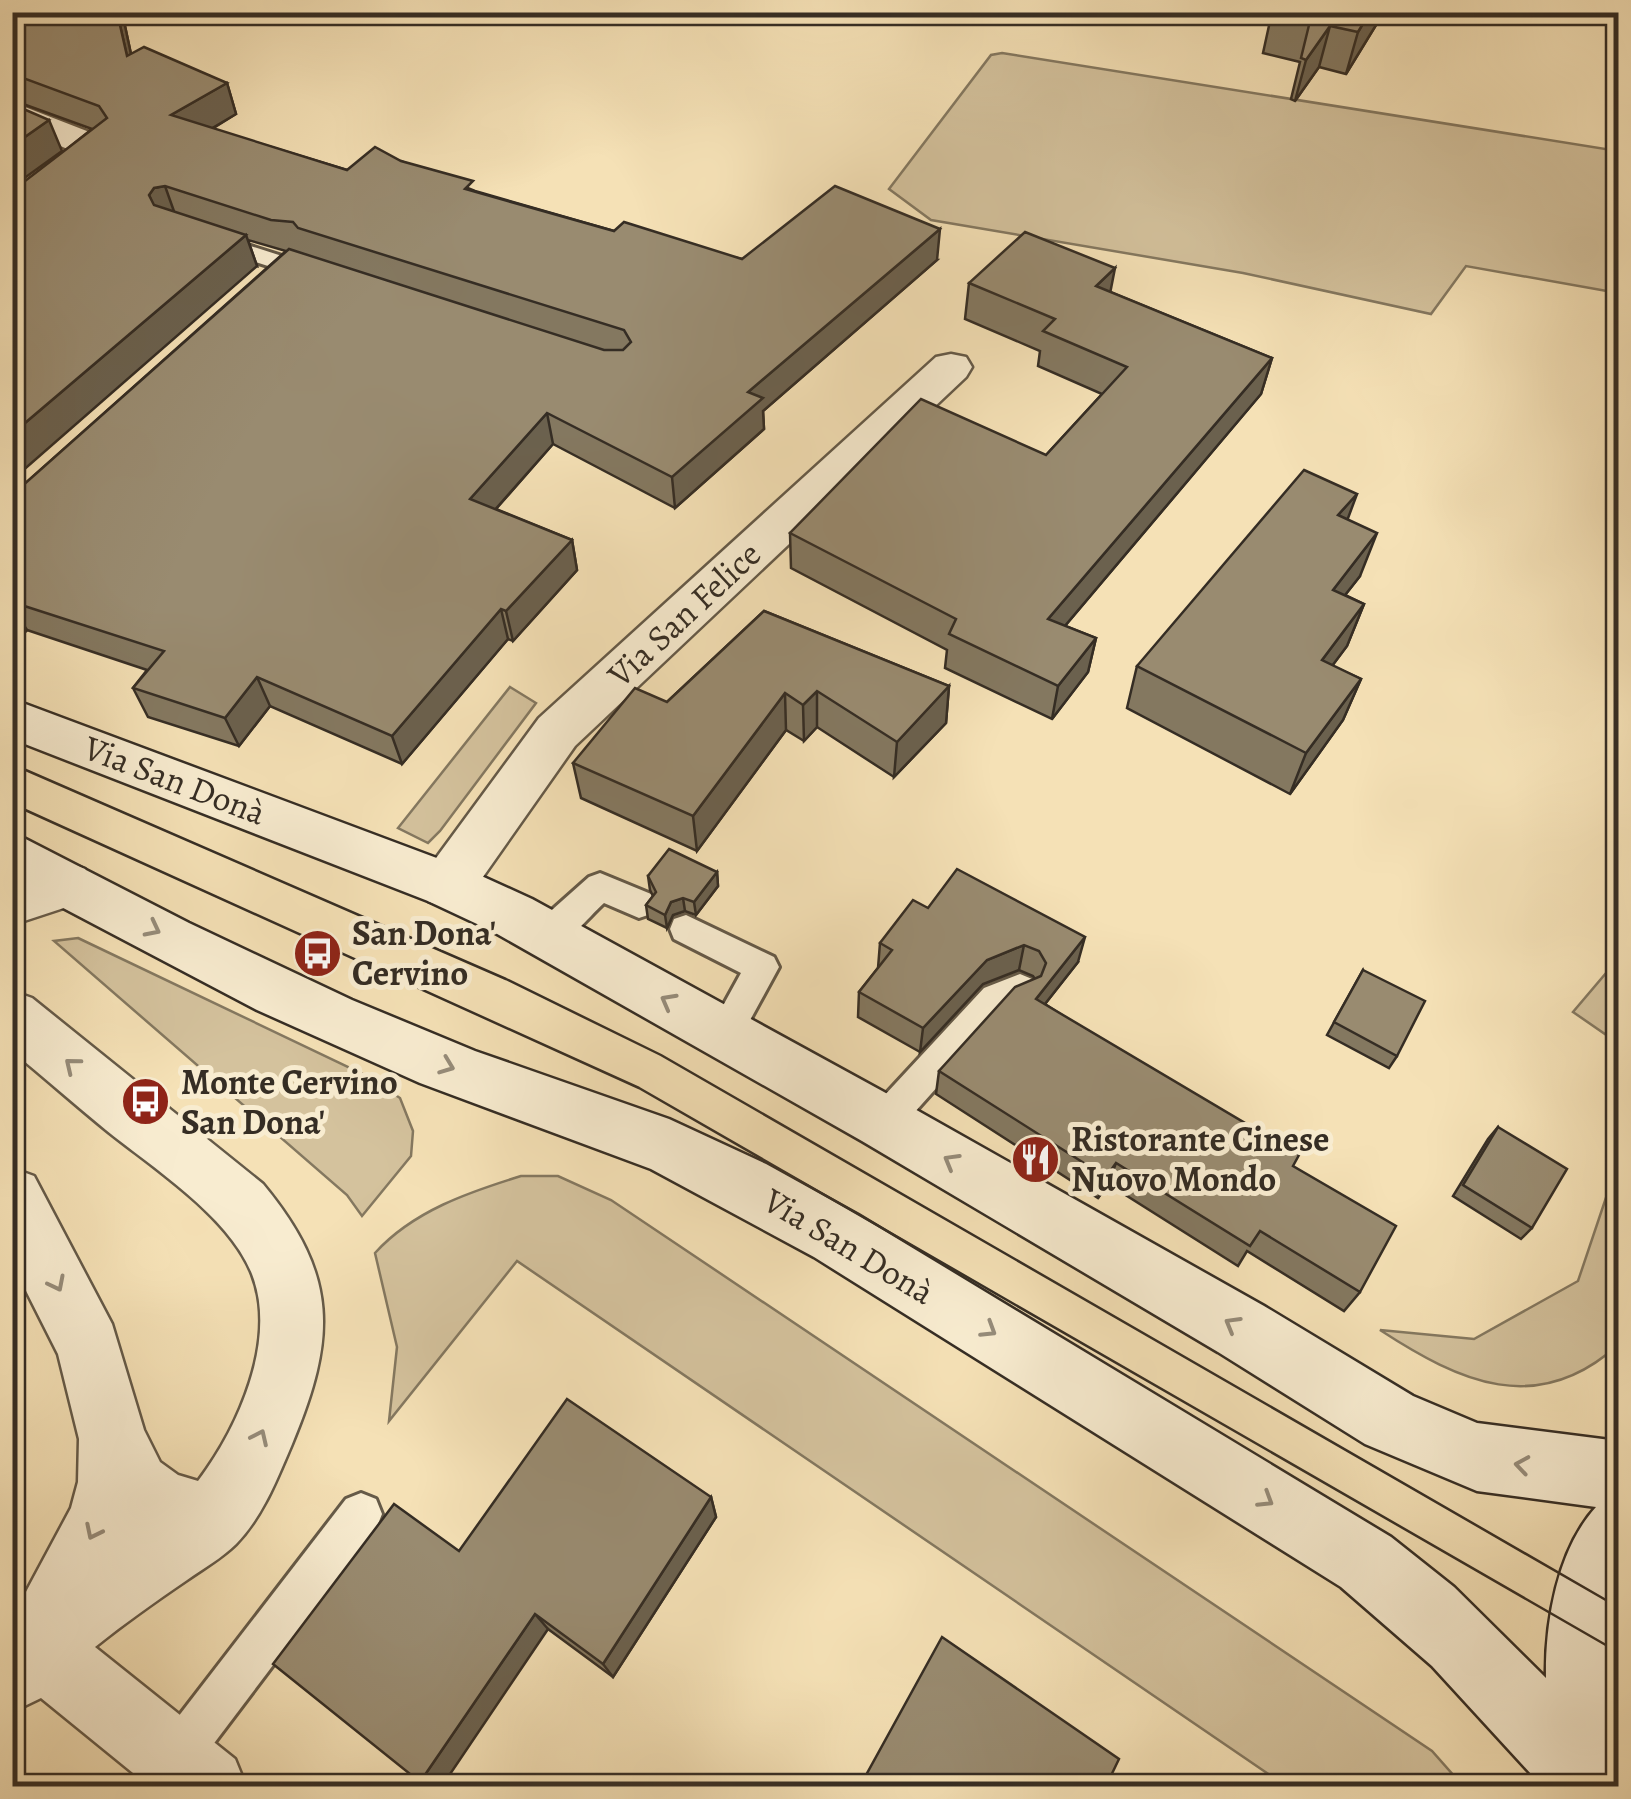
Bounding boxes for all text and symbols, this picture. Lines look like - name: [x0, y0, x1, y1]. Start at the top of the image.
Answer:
- street label: Via San Felice: [596, 530, 771, 698]
- street label: Via San Donà: [76, 723, 273, 837]
- place label: San Dona' Cervino: [352, 909, 496, 997]
- one-way arrow: [142, 917, 160, 936]
- bus stop icon: San Dona' Cervino: [291, 927, 343, 979]
- one-way arrow: [660, 994, 678, 1014]
- one-way arrow: [438, 1054, 455, 1075]
- place label: Monte Cervino San Dona': [181, 1058, 398, 1146]
- one-way arrow: [65, 1059, 83, 1077]
- bus stop icon: Monte Cervino San Dona': [120, 1076, 172, 1128]
- place label: Ristorante Cinese Nuovo Mondo: [1071, 1115, 1329, 1203]
- restaurant icon: Ristorante Cinese Nuovo Mondo: [1010, 1133, 1062, 1185]
- one-way arrow: [944, 1154, 962, 1173]
- street label: Via San Donà: [754, 1176, 944, 1316]
- one-way arrow: [45, 1274, 64, 1292]
- one-way arrow: [1225, 1317, 1243, 1336]
- one-way arrow: [978, 1318, 996, 1337]
- one-way arrow: [247, 1429, 267, 1447]
- one-way arrow: [1513, 1455, 1530, 1476]
- one-way arrow: [1255, 1488, 1273, 1507]
- one-way arrow: [86, 1522, 106, 1540]

